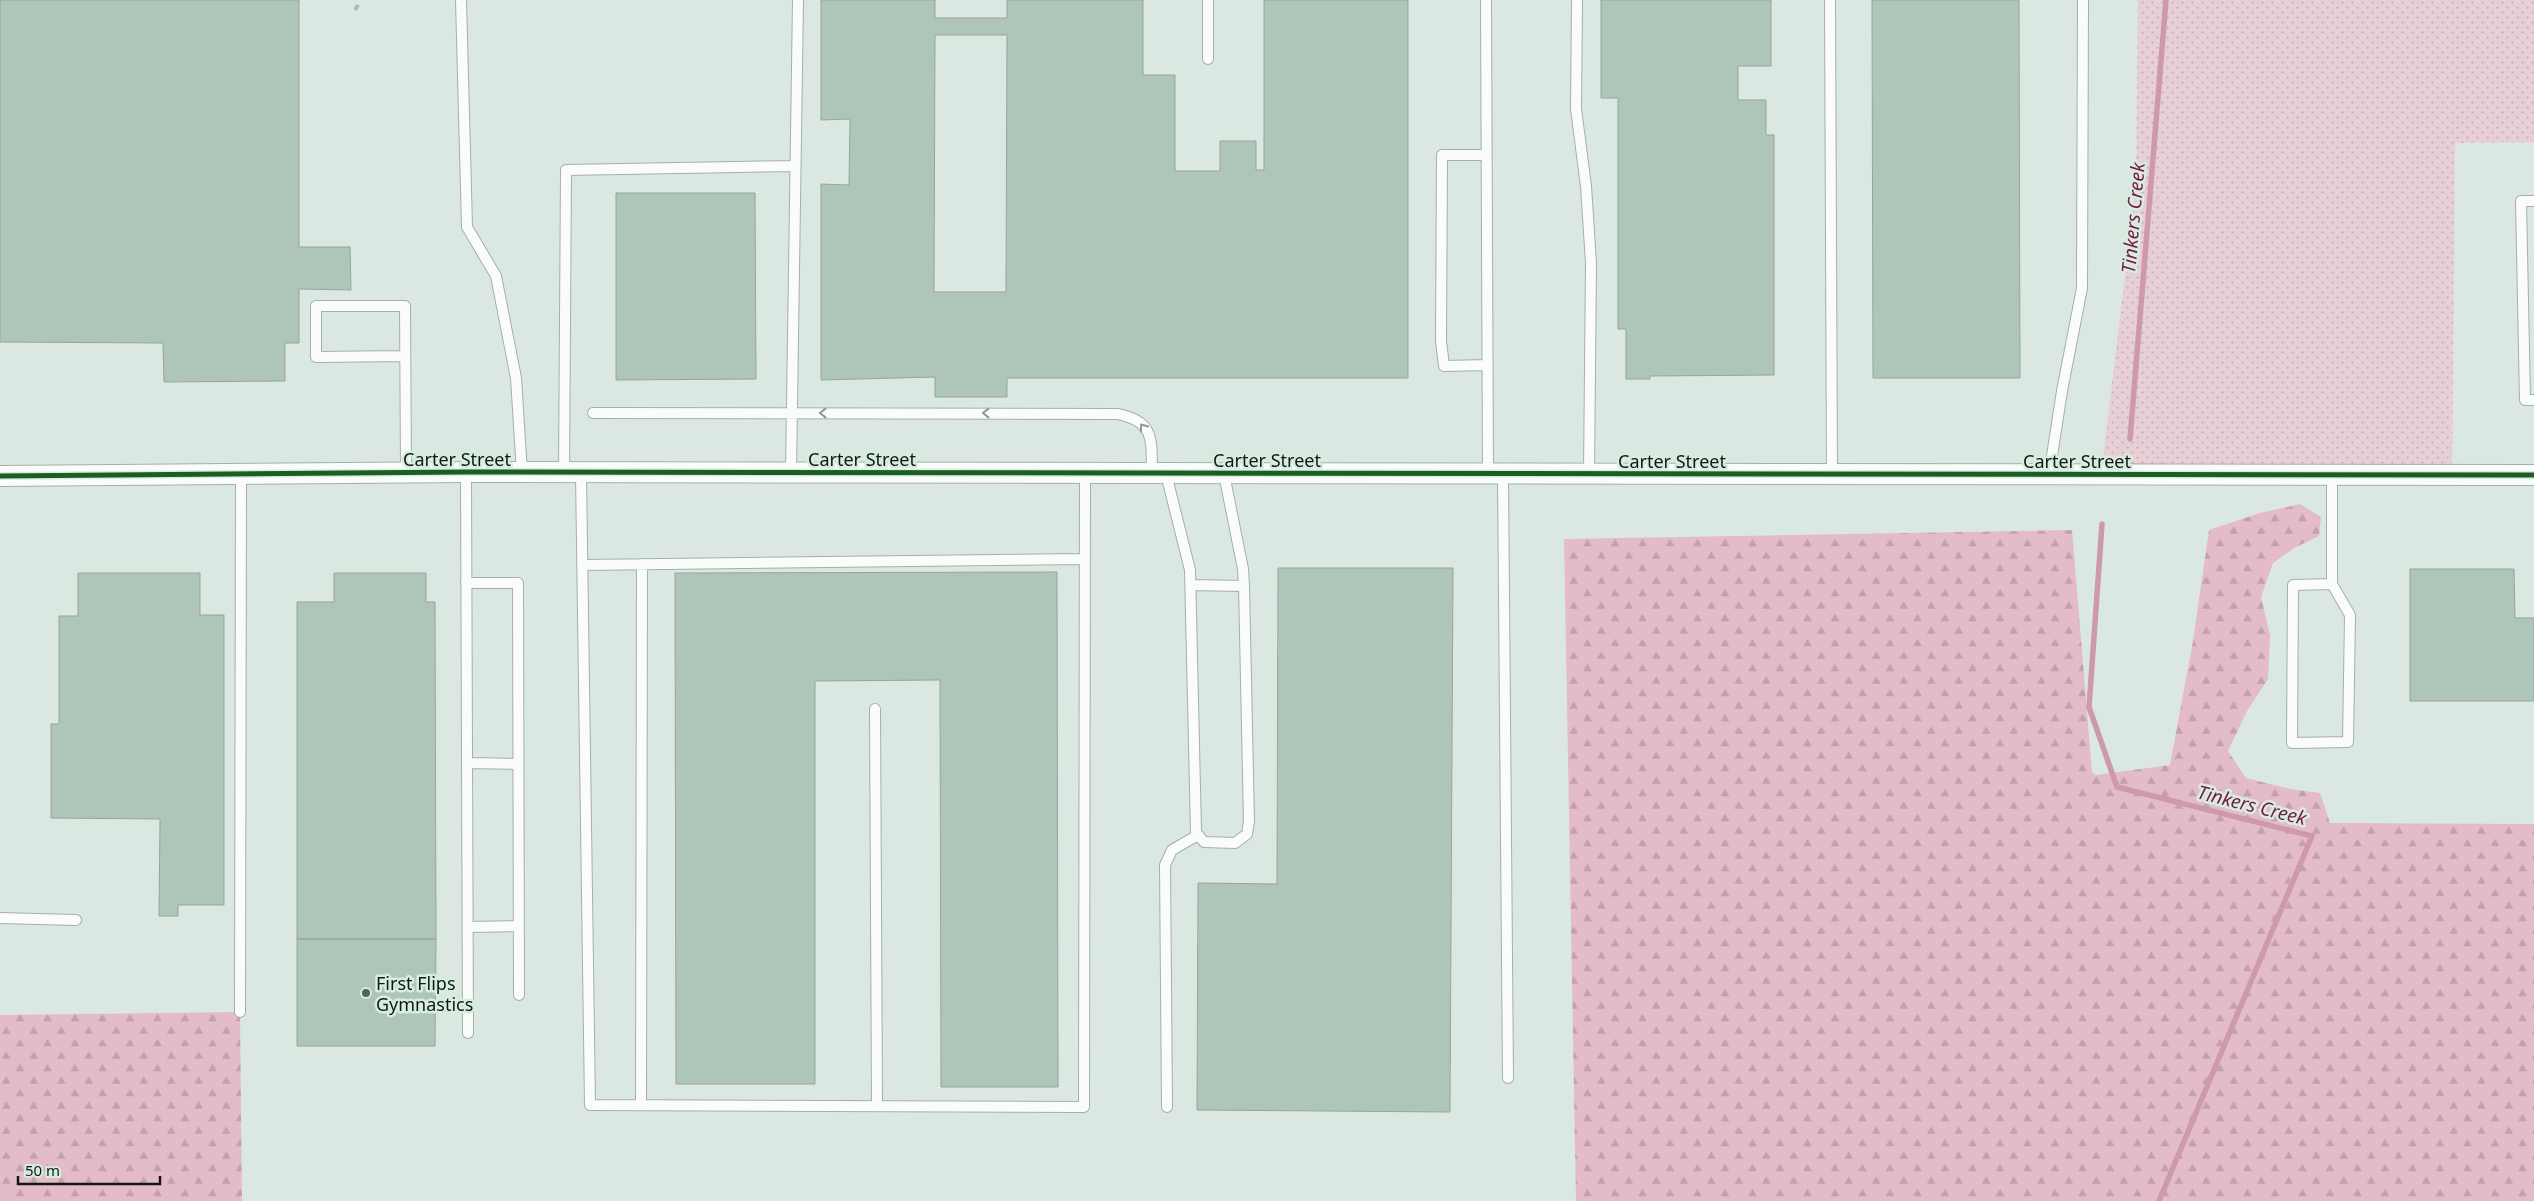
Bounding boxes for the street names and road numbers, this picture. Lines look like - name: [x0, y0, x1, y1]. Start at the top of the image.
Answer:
- street label: Carter Street: [403, 447, 511, 471]
- street label: Carter Street: [808, 447, 916, 471]
- street label: Carter Street: [1213, 448, 1321, 472]
- street label: Carter Street: [1618, 449, 1726, 473]
- street label: Carter Street: [2023, 449, 2131, 473]

